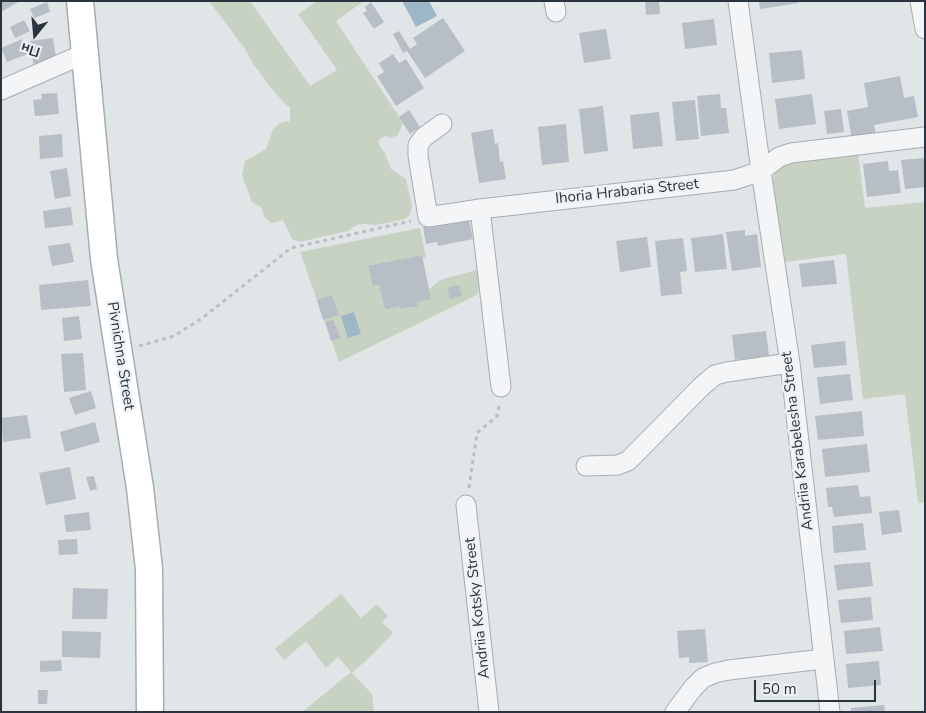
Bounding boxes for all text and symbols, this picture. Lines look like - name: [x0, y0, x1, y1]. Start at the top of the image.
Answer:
- north arrow: [10, 10, 60, 60]
- text: Пн: [18, 38, 42, 62]
- street label: Ihoria Hrabaria Street: [554, 176, 700, 208]
- street label: Pivnichna Street: [103, 301, 137, 411]
- street label: Andriia Karabelesha Street: [778, 350, 818, 532]
- street label: Andriia Kotsky Street: [462, 536, 494, 680]
- scale bar: [756, 670, 878, 702]
- text: 50 m: [762, 679, 797, 699]

